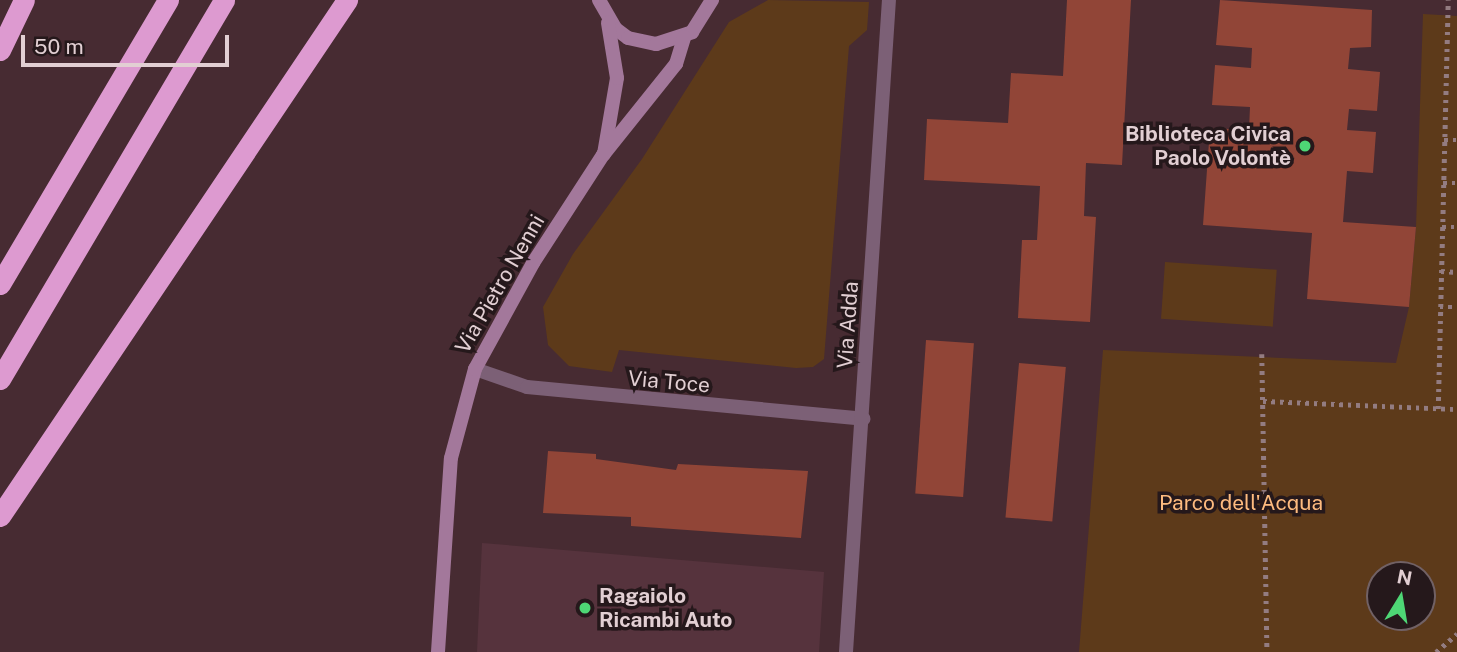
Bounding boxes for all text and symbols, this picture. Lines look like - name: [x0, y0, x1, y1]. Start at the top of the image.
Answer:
- scale bar: [24, 21, 233, 65]
- text: 50 m: [34, 34, 84, 59]
- place label: Biblioteca Civica Paolo Volontè: [1125, 121, 1291, 171]
- marker: Biblioteca Civica Paolo Volontè: [1297, 138, 1313, 154]
- street label: Via Pietro Nenni: [450, 210, 550, 358]
- street label: Via Adda: [832, 281, 864, 369]
- street label: Via Toce: [627, 366, 711, 398]
- park label: Parco dell'Acqua: [1159, 490, 1323, 516]
- north arrow: [1366, 561, 1436, 631]
- text: N: [1395, 565, 1414, 590]
- place label: Ragaiolo Ricambi Auto: [599, 583, 732, 633]
- marker: Ragaiolo Ricambi Auto: [577, 600, 593, 616]

